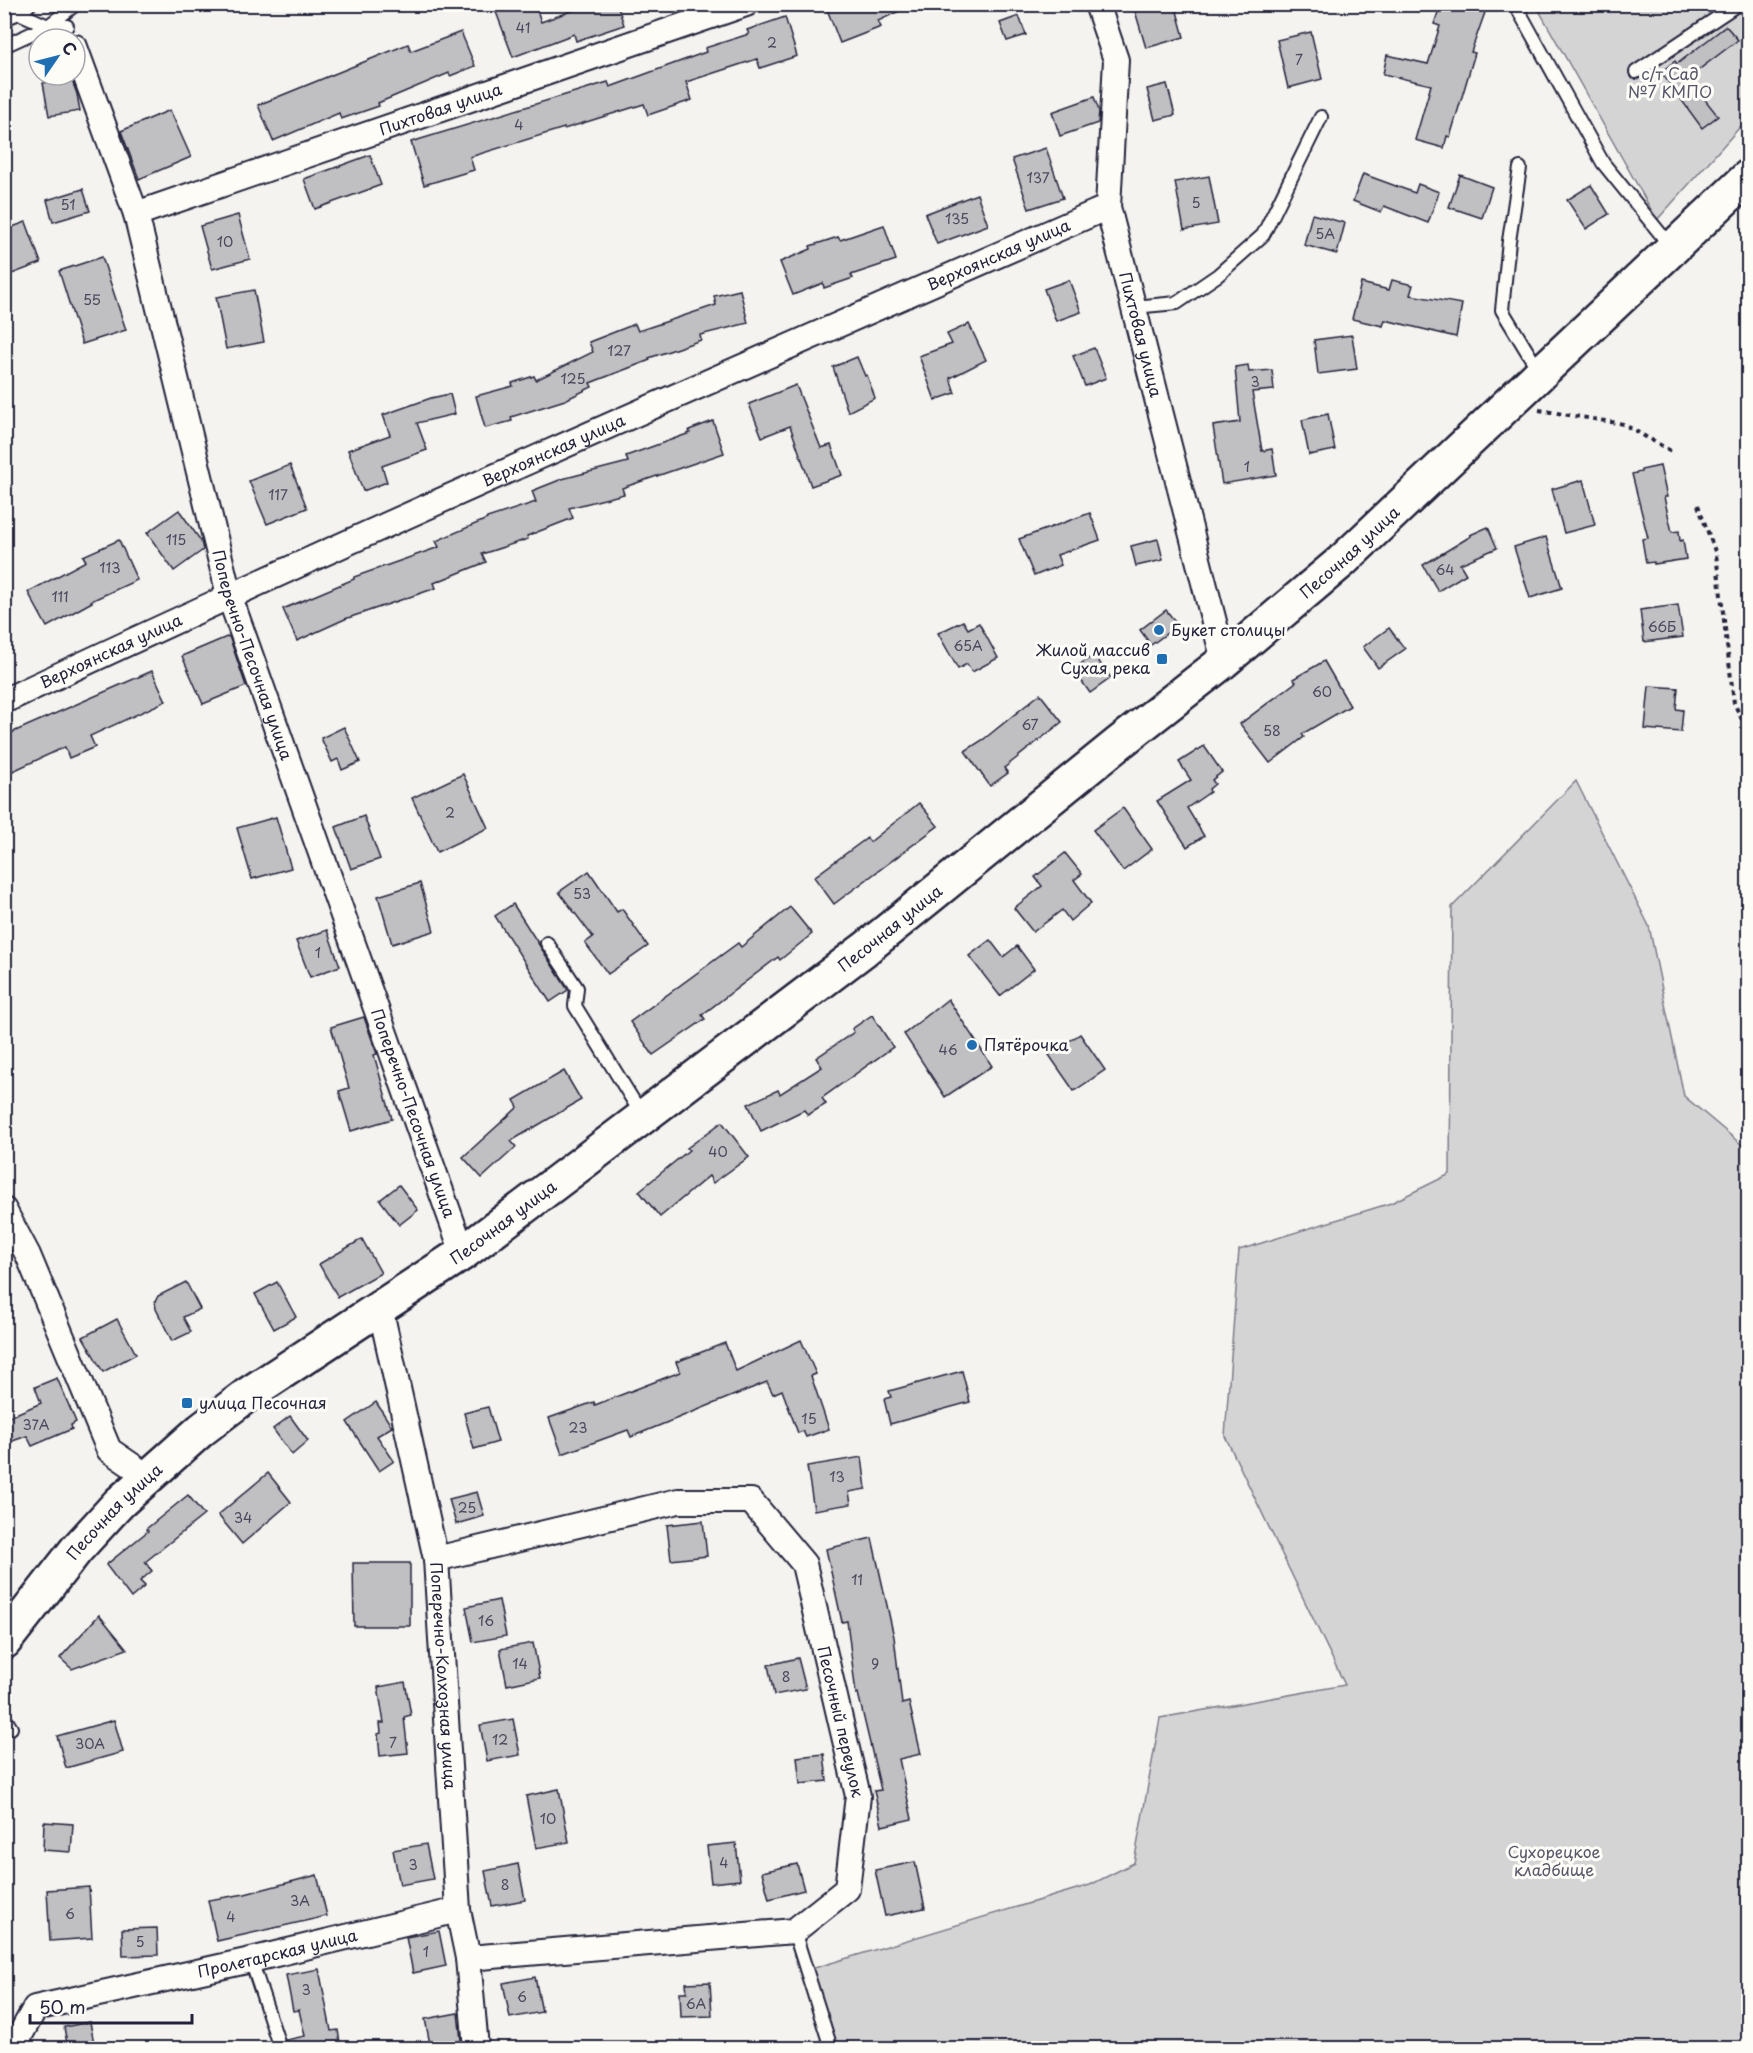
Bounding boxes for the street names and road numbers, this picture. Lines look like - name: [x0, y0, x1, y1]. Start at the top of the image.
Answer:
- street label: Пихтовая улица: [375, 76, 505, 140]
- street label: Верхоянская улица: [923, 212, 1074, 296]
- street label: Пихтовая улица: [1114, 269, 1169, 400]
- street label: Верхоянская улица: [478, 407, 628, 492]
- street label: Песочная улица: [1294, 500, 1404, 603]
- street label: Поперечно-Песочная улица: [207, 547, 300, 763]
- street label: Верхоянская улица: [35, 607, 185, 694]
- street label: Песочная улица: [832, 878, 947, 977]
- street label: Поперечно-Песочная улица: [366, 1005, 462, 1221]
- street label: Песочная улица: [445, 1174, 561, 1270]
- street label: Песочная улица: [60, 1457, 167, 1564]
- street label: Поперечно-Колхозная улица: [425, 1561, 463, 1790]
- street label: Песочный переулок: [812, 1643, 871, 1800]
- street label: Пролетарская улица: [195, 1922, 359, 1983]

